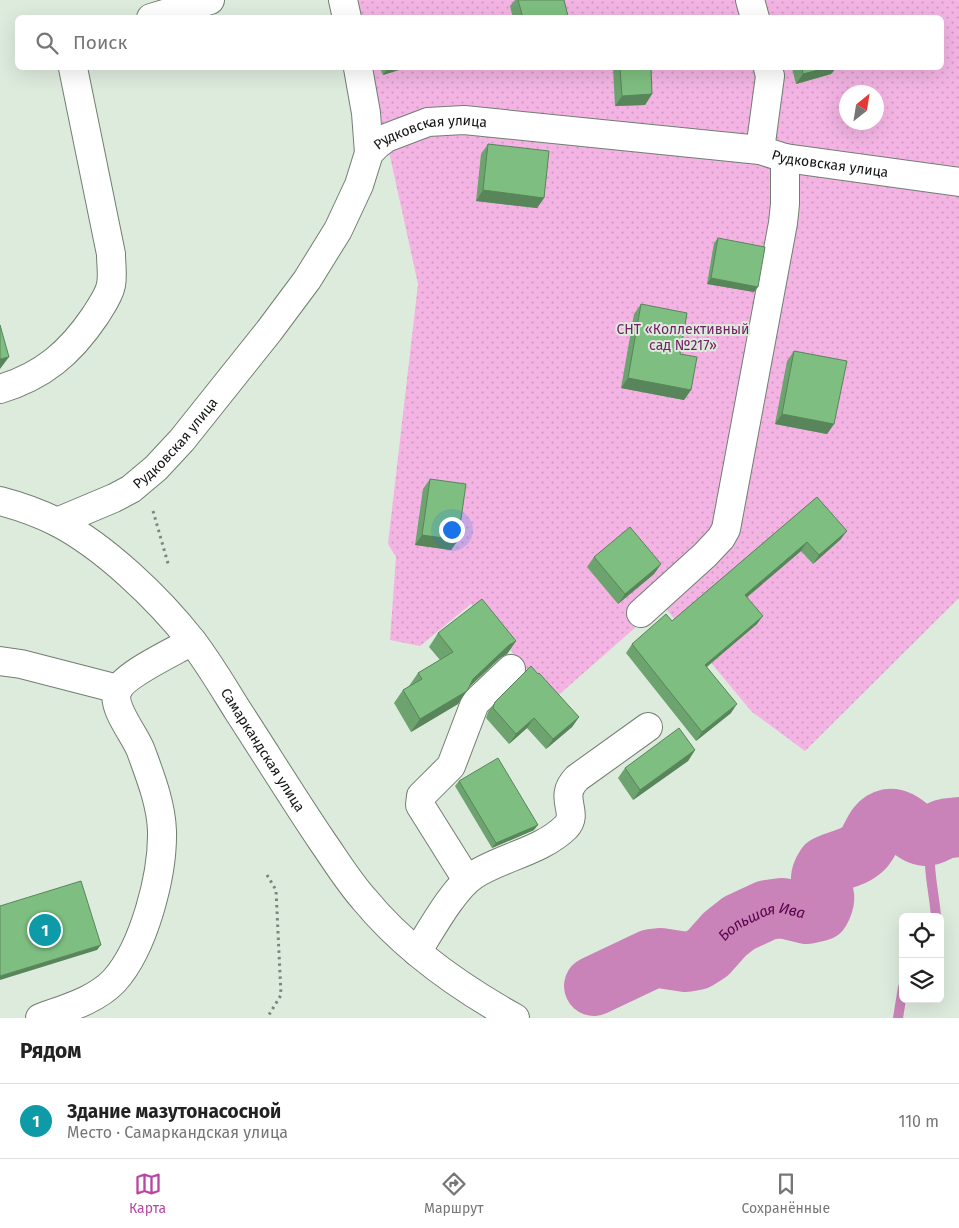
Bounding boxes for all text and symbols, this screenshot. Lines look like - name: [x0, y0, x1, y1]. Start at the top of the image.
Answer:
- search box: [15, 15, 944, 70]
- icon: search: [33, 29, 61, 57]
- text: Поиск: [73, 31, 127, 54]
- north arrow: [839, 85, 884, 130]
- street label: Рудковская улица: [370, 112, 488, 153]
- street label: Рудковская улица: [770, 146, 889, 181]
- park label: СНТ «Коллективный сад №217»: [616, 321, 750, 354]
- street label: Рудковская улица: [130, 394, 221, 493]
- your location: [439, 517, 465, 543]
- street label: Самаркандская улица: [217, 685, 308, 815]
- water label: Большая Ива: [714, 899, 807, 944]
- pin: 1: [29, 911, 61, 949]
- map controls: [899, 913, 944, 1003]
- button: locate: [899, 913, 944, 958]
- button: layers: [899, 958, 944, 1003]
- text: Рядом: [20, 1038, 81, 1064]
- text: Здание мазутонасосной: [67, 1100, 281, 1123]
- text: 1: [32, 1112, 40, 1131]
- text: 110 m: [898, 1112, 939, 1131]
- text: Место · Самаркандская улица: [67, 1123, 288, 1142]
- tab: Карта: [129, 1170, 166, 1217]
- tab: Маршрут: [424, 1170, 483, 1217]
- tab: Сохранённые: [741, 1170, 830, 1217]

